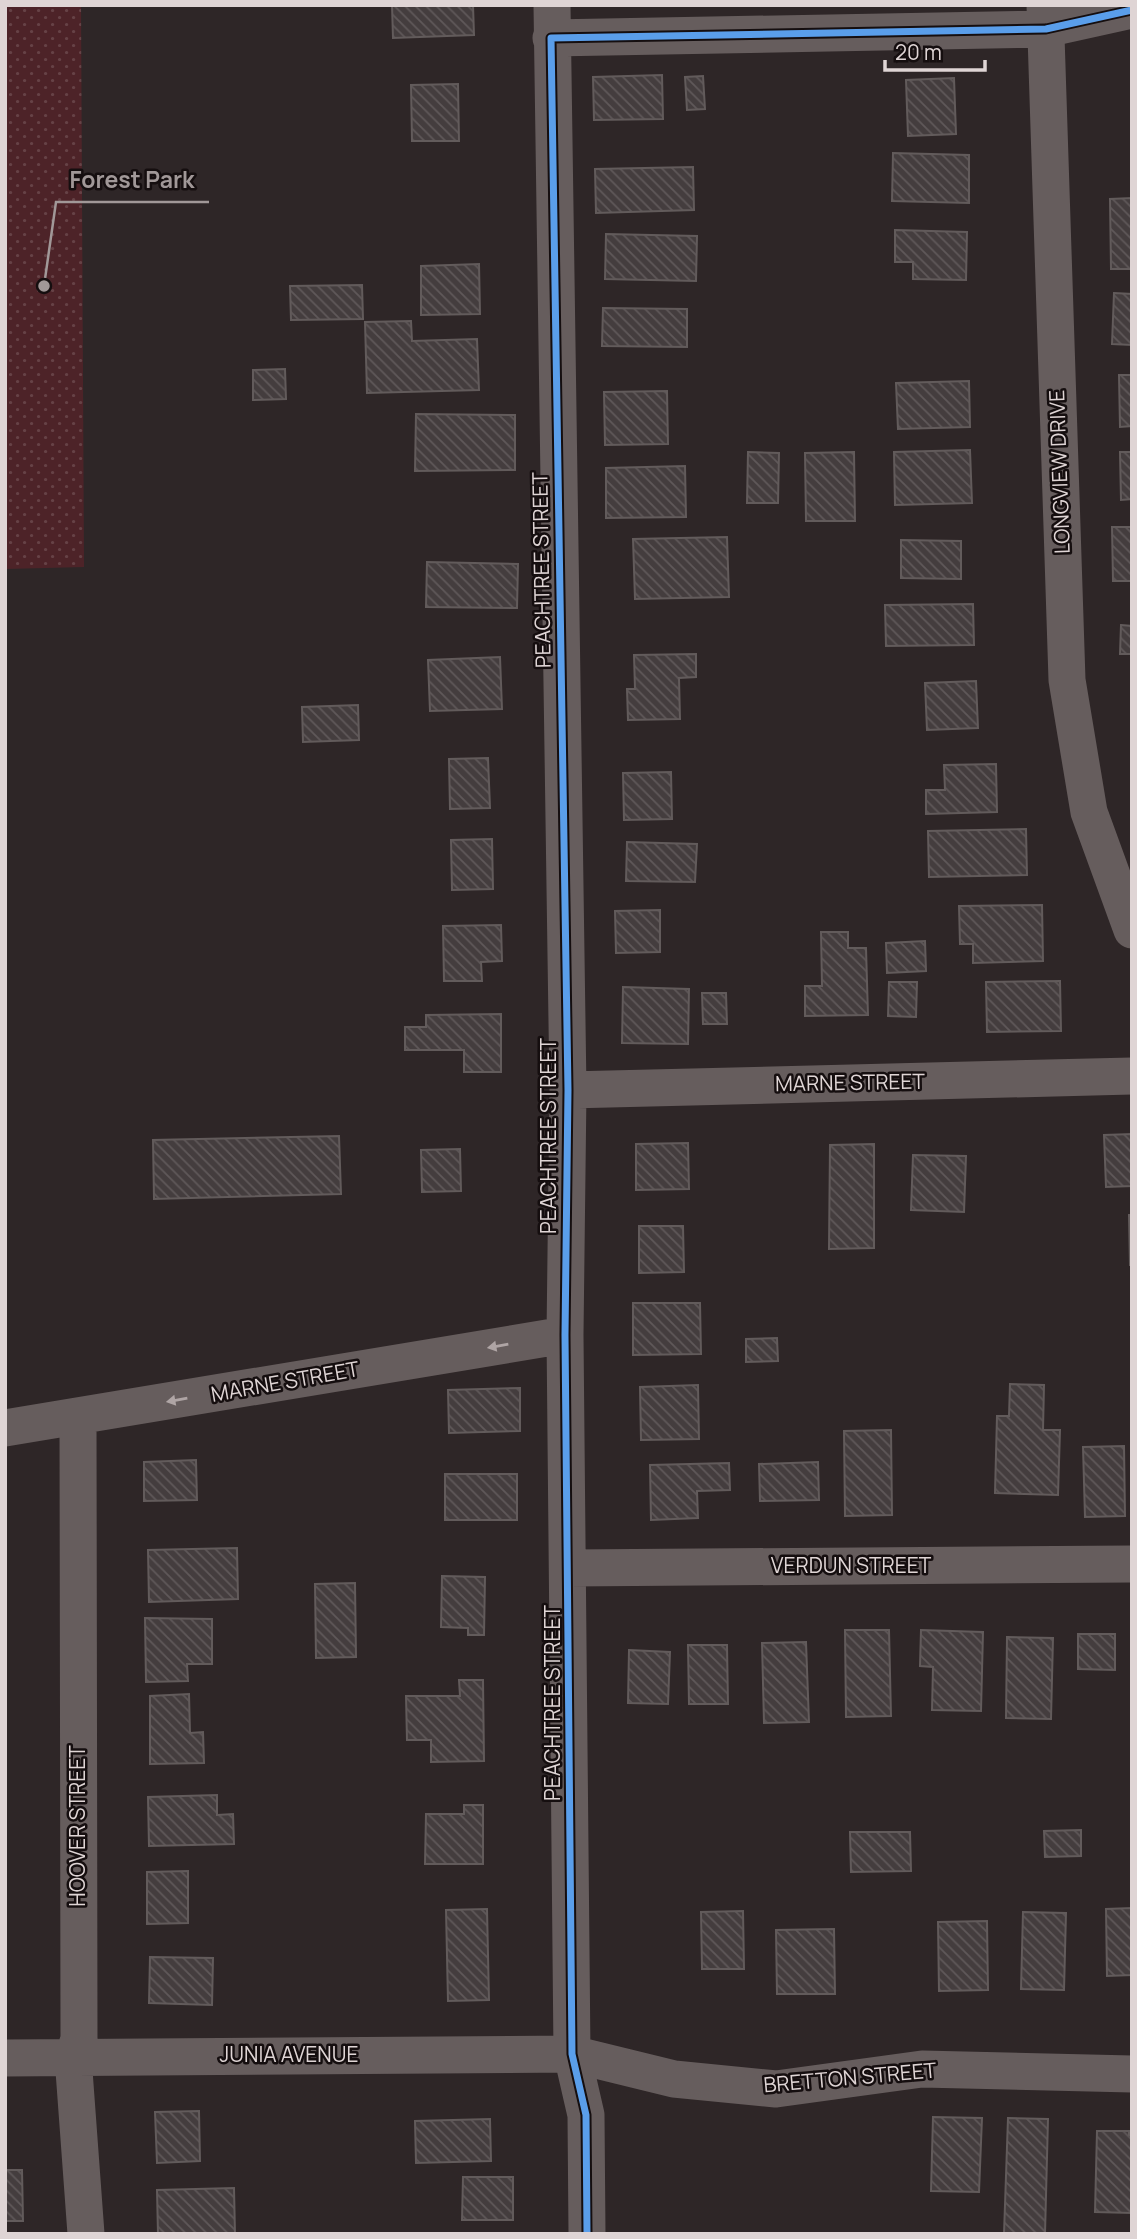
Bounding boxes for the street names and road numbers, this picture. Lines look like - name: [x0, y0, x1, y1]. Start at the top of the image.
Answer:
- street label: LONGVIEW DRIVE: [1042, 389, 1076, 555]
- street label: PEACHTREE STREET: [525, 471, 557, 668]
- street label: PEACHTREE STREET: [534, 1038, 562, 1234]
- street label: MARNE STREET: [775, 1067, 926, 1097]
- street label: MARNE STREET: [209, 1354, 362, 1408]
- street label: VERDUN STREET: [771, 1551, 932, 1579]
- street label: PEACHTREE STREET: [538, 1605, 566, 1801]
- street label: HOOVER STREET: [63, 1745, 91, 1907]
- street label: JUNIA AVENUE: [220, 2040, 358, 2068]
- street label: BRETTON STREET: [762, 2055, 938, 2099]

